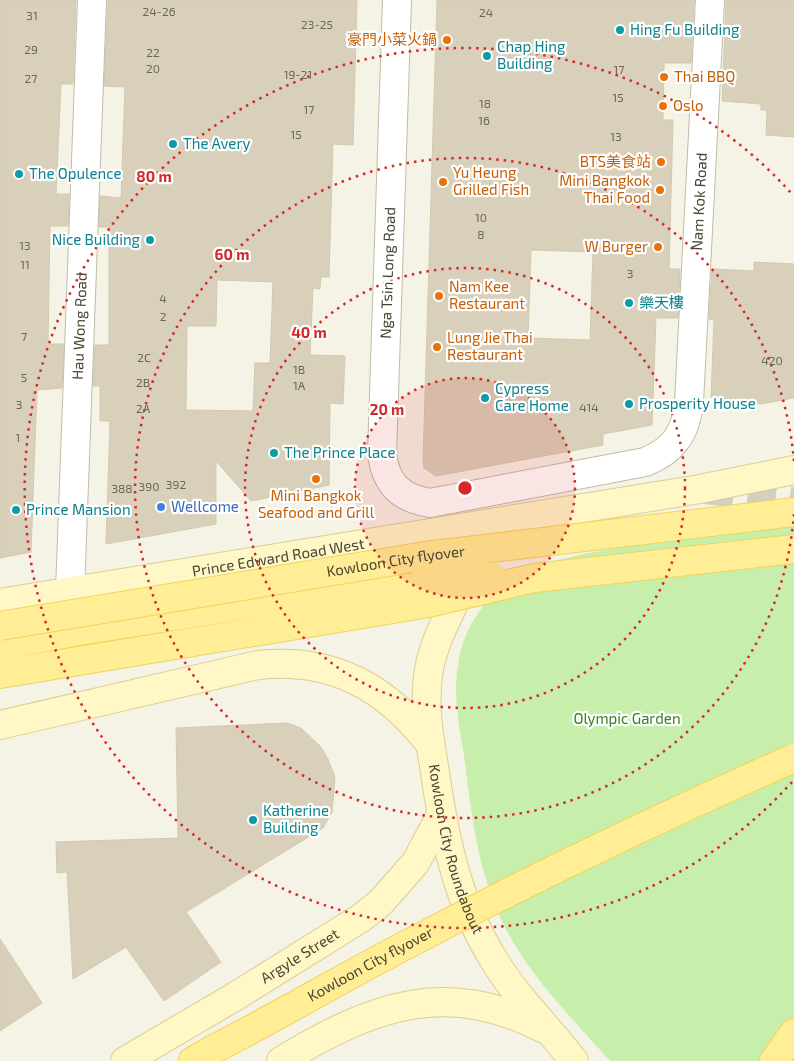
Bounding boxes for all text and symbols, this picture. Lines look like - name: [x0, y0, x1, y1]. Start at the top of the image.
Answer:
- house number: 24-26: [142, 4, 176, 18]
- house number: 24: [479, 5, 493, 19]
- house number: 31: [26, 8, 38, 22]
- house number: 23-25: [301, 17, 333, 31]
- place label: Hing Fu Building: [630, 20, 740, 38]
- marker: Hing Fu Building: [614, 24, 626, 36]
- place label: 豪門小菜火鍋: [347, 30, 437, 48]
- marker: 豪門小菜火鍋: [441, 34, 453, 46]
- place label: Chap Hing Building: [497, 37, 566, 72]
- house number: 29: [24, 42, 38, 56]
- house number: 22: [146, 45, 160, 59]
- marker: Chap Hing Building: [481, 50, 493, 62]
- house number: 20: [146, 61, 160, 75]
- house number: 17: [614, 62, 624, 76]
- house number: 19-21: [284, 67, 312, 81]
- place label: Thai BBQ: [674, 67, 735, 86]
- house number: 27: [25, 71, 37, 85]
- marker: Thai BBQ: [658, 71, 670, 83]
- house number: 15: [612, 90, 624, 104]
- house number: 18: [479, 96, 491, 110]
- place label: Oslo: [673, 96, 704, 114]
- marker: Oslo: [657, 100, 669, 112]
- house number: 17: [304, 102, 314, 116]
- house number: 16: [478, 113, 490, 127]
- house number: 15: [290, 127, 302, 141]
- house number: 13: [610, 129, 622, 143]
- place label: The Avery: [183, 134, 250, 152]
- marker: The Avery: [167, 138, 179, 150]
- place label: BTS美食站: [580, 152, 651, 170]
- street label: Nam Kok Road: [687, 152, 710, 251]
- marker: BTS美食站: [655, 156, 667, 168]
- place label: Yu Heung Grilled Fish: [453, 163, 529, 198]
- place label: The Opulence: [29, 164, 122, 182]
- text: 80 m: [136, 167, 172, 185]
- marker: The Opulence: [13, 168, 25, 180]
- place label: Mini Bangkok Thai Food: [559, 171, 650, 206]
- marker: Yu Heung Grilled Fish: [437, 176, 449, 188]
- marker: Mini Bangkok Thai Food: [654, 184, 666, 196]
- street label: Nga Tsin Long Road: [376, 207, 398, 339]
- house number: 10: [475, 210, 487, 224]
- house number: 8: [477, 227, 485, 241]
- place label: Nice Building: [52, 230, 141, 248]
- marker: Nice Building: [144, 234, 156, 246]
- place label: W Burger: [584, 237, 648, 255]
- house number: 13: [19, 238, 31, 252]
- marker: W Burger: [652, 241, 664, 253]
- text: 60 m: [215, 245, 249, 263]
- house number: 11: [20, 257, 30, 271]
- house number: 3: [627, 266, 633, 280]
- street label: Hau Wong Road: [68, 272, 90, 380]
- place label: Nam Kee Restaurant: [449, 277, 525, 312]
- marker: Nam Kee Restaurant: [433, 290, 445, 302]
- house number: 4: [159, 291, 167, 305]
- place label: 樂天樓: [639, 293, 684, 311]
- marker: 樂天樓: [623, 297, 635, 309]
- house number: 2: [160, 309, 167, 323]
- text: 40 m: [291, 323, 327, 341]
- place label: Lung Jie Thai Restaurant: [447, 328, 533, 363]
- house number: 7: [21, 329, 27, 343]
- marker: Lung Jie Thai Restaurant: [431, 341, 443, 353]
- house number: 2C: [137, 350, 151, 364]
- house number: 420: [761, 353, 783, 367]
- house number: 1B: [293, 362, 305, 376]
- house number: 5: [21, 370, 27, 384]
- house number: 2B: [136, 375, 150, 389]
- house number: 1A: [293, 378, 306, 392]
- place label: Cypress Care Home: [495, 379, 569, 414]
- marker: Cypress Care Home: [479, 392, 491, 404]
- place label: Prosperity House: [639, 394, 756, 412]
- house number: 3: [16, 397, 22, 411]
- marker: Prosperity House: [623, 398, 635, 410]
- text: 20 m: [370, 400, 404, 418]
- house number: 414: [579, 400, 599, 414]
- house number: 2A: [136, 401, 151, 415]
- house number: 1: [16, 430, 20, 444]
- place label: The Prince Place: [284, 443, 396, 461]
- marker: The Prince Place: [268, 447, 280, 459]
- marker: Mini Bangkok Seafood and Grill: [310, 473, 322, 485]
- house number: 392: [166, 477, 186, 491]
- house number: 390: [139, 479, 159, 493]
- centre of rings: [456, 479, 474, 497]
- house number: 388: [111, 481, 133, 495]
- place label: Mini Bangkok Seafood and Grill: [258, 486, 375, 521]
- place label: Wellcome: [171, 497, 239, 515]
- place label: Prince Mansion: [26, 500, 131, 518]
- marker: Wellcome: [155, 501, 167, 513]
- marker: Prince Mansion: [10, 504, 22, 516]
- street label: Prince Edward Road West: [191, 534, 366, 580]
- street label: Kowloon City flyover: [325, 541, 466, 580]
- park label: Olympic Garden: [573, 709, 681, 727]
- street label: Kowloon City Roundabout: [426, 763, 488, 937]
- place label: Katherine Building: [263, 801, 329, 836]
- marker: Katherine Building: [247, 814, 259, 826]
- street label: Kowloon City flyover: [304, 923, 436, 1005]
- street label: Argyle Street: [257, 924, 342, 987]

